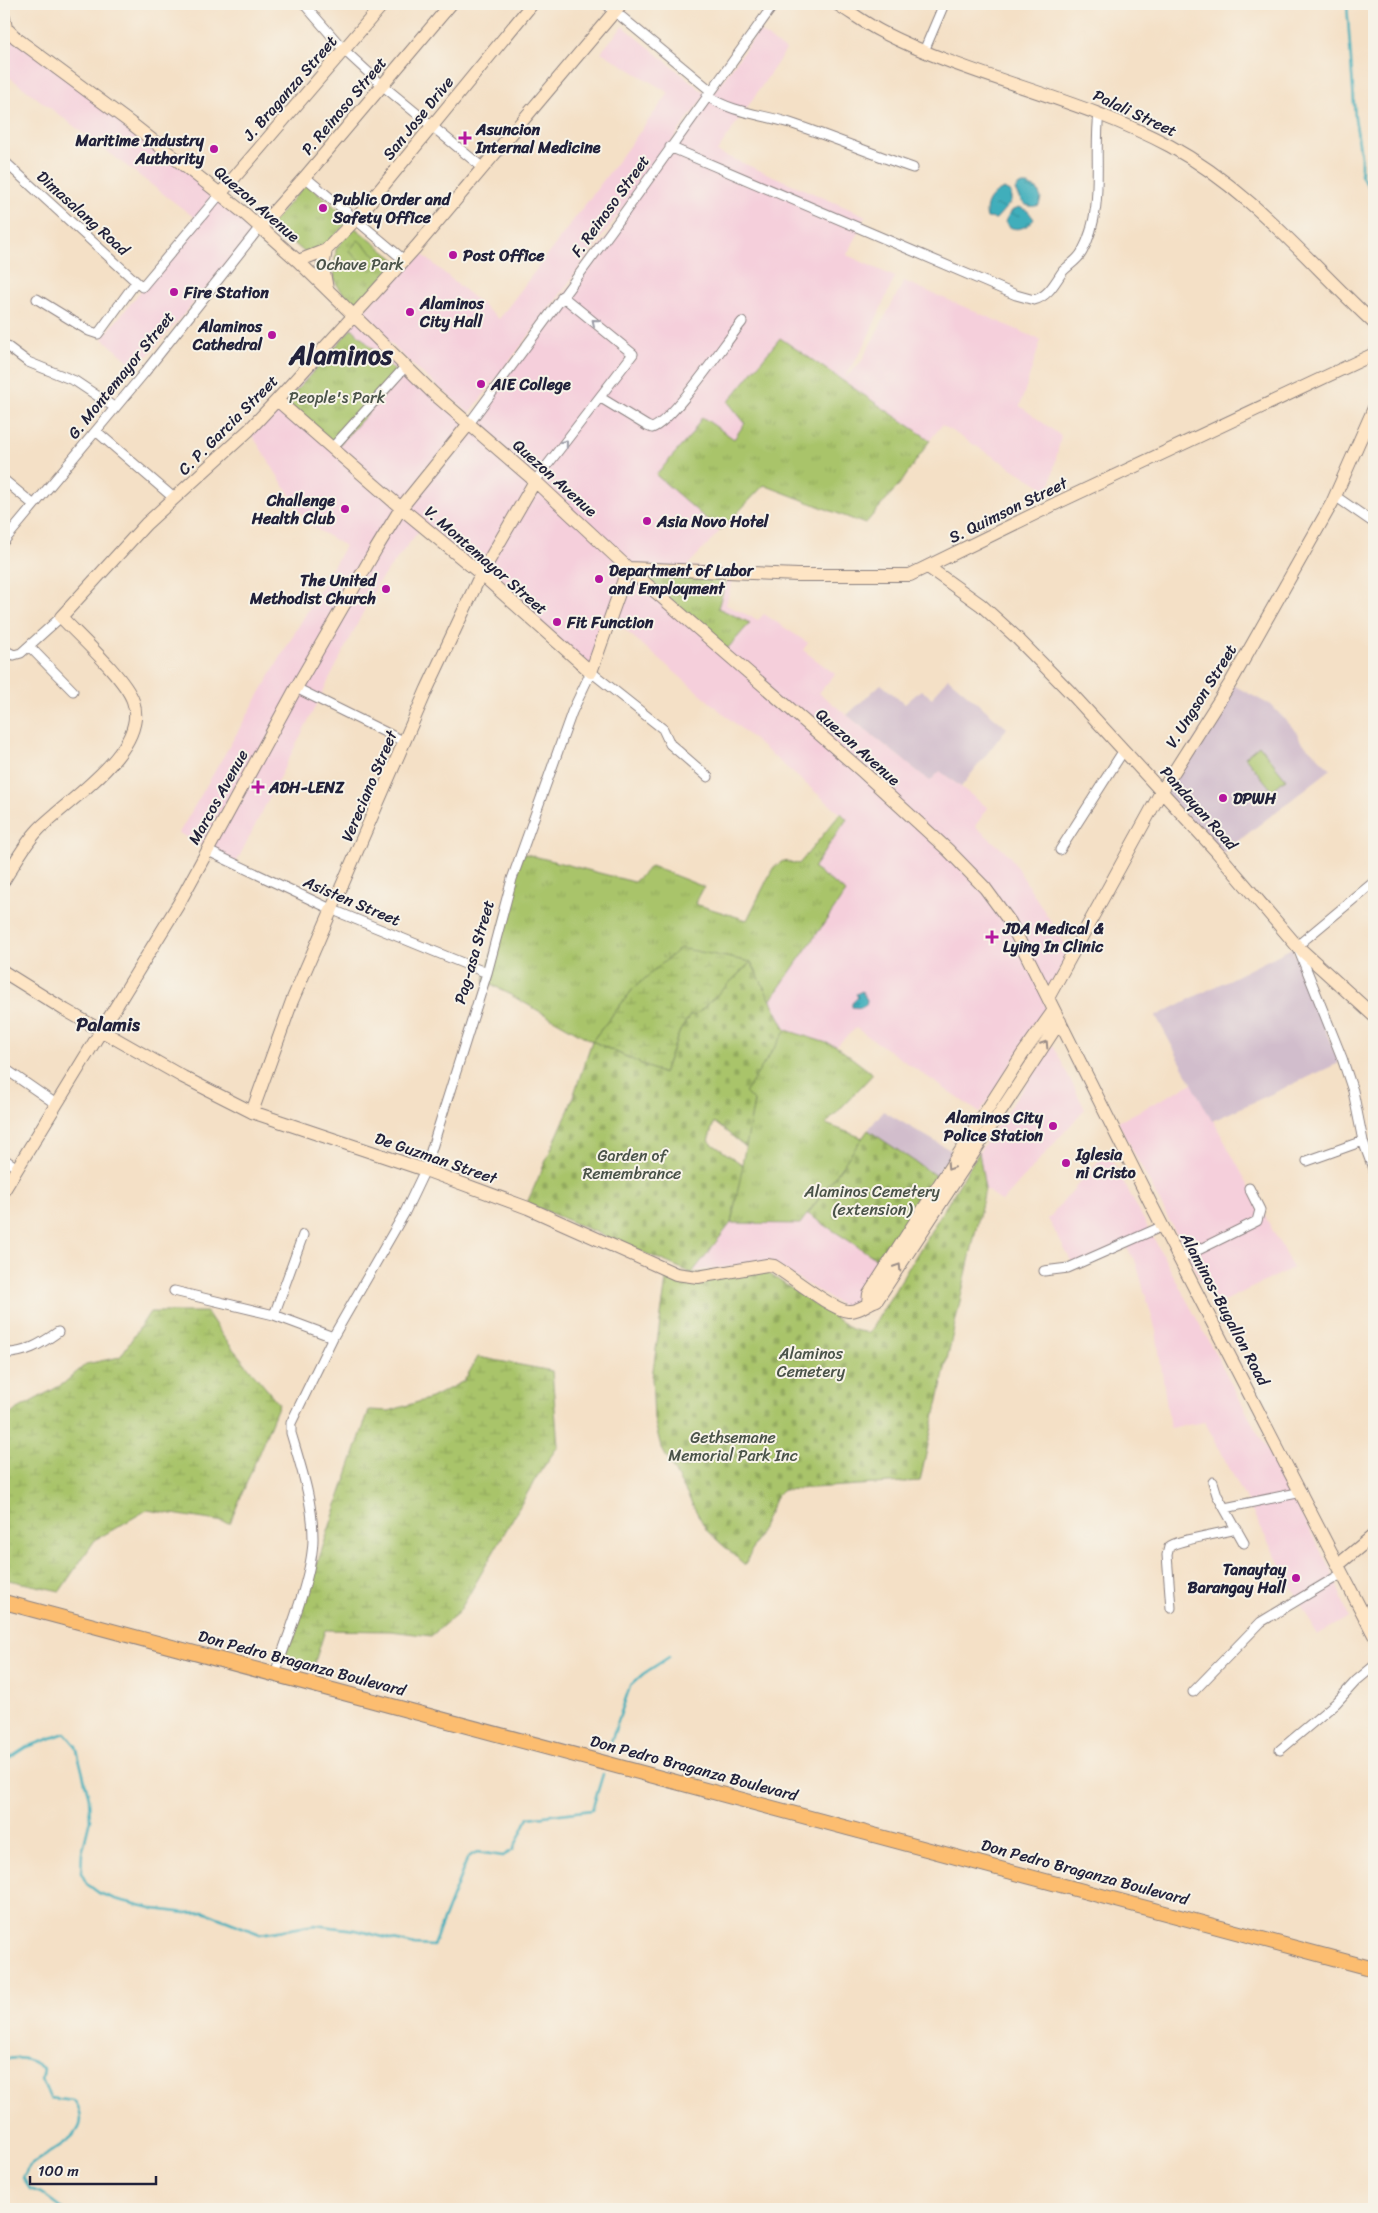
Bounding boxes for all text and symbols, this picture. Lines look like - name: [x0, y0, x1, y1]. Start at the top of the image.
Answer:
- street label: J. Braganza Street: [235, 28, 345, 148]
- street label: P. Reinoso Street: [294, 50, 394, 162]
- street label: San Jose Drive: [375, 69, 461, 167]
- street label: Palali Street: [1088, 81, 1182, 145]
- place label: Asuncion Internal Medicine: [475, 115, 601, 162]
- place label: Maritime Industry Authority: [75, 126, 205, 173]
- marker: Asuncion Internal Medicine: [458, 131, 472, 145]
- marker: Maritime Industry Authority: [208, 143, 220, 155]
- street label: F. Reinoso Street: [563, 149, 657, 263]
- street label: Quezon Avenue: [207, 158, 307, 250]
- street label: Dimasalang Road: [30, 163, 138, 264]
- place label: Public Order and Safety Office: [332, 185, 452, 232]
- marker: Public Order and Safety Office: [317, 202, 329, 214]
- place label: Post Office: [463, 241, 545, 270]
- marker: Post Office: [447, 249, 459, 261]
- park label: Ochave Park: [316, 250, 404, 279]
- place label: Fire Station: [183, 278, 269, 307]
- marker: Fire Station: [168, 286, 180, 298]
- place label: Alaminos City Hall: [419, 289, 484, 336]
- street label: G. Montemayor Street: [60, 304, 182, 446]
- marker: Alaminos City Hall: [404, 306, 416, 318]
- place label: Alaminos Cathedral: [192, 312, 263, 359]
- one-way arrow: [592, 319, 601, 327]
- marker: Alaminos Cathedral: [266, 329, 278, 341]
- district label: Alaminos: [288, 332, 394, 378]
- street label: C. P. Garcia Street: [171, 368, 285, 482]
- place label: AIE College: [490, 370, 571, 399]
- marker: AIE College: [475, 378, 487, 390]
- park label: People's Park: [289, 383, 386, 412]
- street label: Quezon Avenue: [506, 432, 605, 525]
- one-way arrow: [560, 440, 568, 449]
- street label: S. Quimson Street: [944, 468, 1073, 551]
- place label: Challenge Health Club: [251, 486, 335, 533]
- street label: V. Montemayor Street: [418, 498, 554, 622]
- marker: Challenge Health Club: [339, 503, 351, 515]
- place label: Asia Novo Hotel: [656, 507, 770, 536]
- marker: Asia Novo Hotel: [641, 515, 653, 527]
- place label: Department of Labor and Employment: [608, 556, 755, 603]
- place label: The United Methodist Church: [249, 566, 378, 613]
- marker: Department of Labor and Employment: [593, 573, 605, 585]
- marker: The United Methodist Church: [380, 583, 392, 595]
- place label: Fit Function: [566, 608, 654, 637]
- marker: Fit Function: [551, 616, 563, 628]
- street label: V. Ungson Street: [1157, 638, 1245, 754]
- street label: Quezon Avenue: [809, 701, 908, 794]
- street label: Vereciano Street: [332, 725, 406, 846]
- street label: Marcos Avenue: [180, 744, 256, 850]
- street label: Pandayan Road: [1153, 759, 1246, 858]
- place label: ADH-LENZ: [268, 773, 345, 802]
- marker: ADH-LENZ: [251, 780, 265, 794]
- place label: DPWH: [1233, 784, 1277, 813]
- marker: DPWH: [1217, 792, 1229, 804]
- street label: Asisten Street: [298, 867, 405, 935]
- street label: Pag-asa Street: [445, 896, 503, 1008]
- place label: JDA Medical & Lying In Clinic: [1002, 914, 1104, 961]
- marker: JDA Medical & Lying In Clinic: [985, 930, 999, 944]
- district label: Palamis: [76, 1008, 141, 1041]
- one-way arrow: [1039, 1040, 1048, 1049]
- place label: Alaminos City Police Station: [944, 1103, 1044, 1150]
- marker: Alaminos City Police Station: [1047, 1120, 1059, 1132]
- street label: De Guzman Street: [371, 1123, 502, 1193]
- place label: Iglesia ni Cristo: [1075, 1140, 1136, 1187]
- park label: Garden of Remembrance: [583, 1141, 681, 1188]
- marker: Iglesia ni Cristo: [1060, 1157, 1072, 1169]
- one-way arrow: [947, 1162, 956, 1171]
- park label: Alaminos Cemetery (extension): [803, 1177, 941, 1224]
- street label: Alaminos-Bugallon Road: [1172, 1226, 1278, 1392]
- one-way arrow: [892, 1264, 901, 1273]
- park label: Alaminos Cemetery: [777, 1339, 846, 1386]
- park label: Gethsemane Memorial Park Inc: [668, 1423, 798, 1470]
- place label: Tanaytay Barangay Hall: [1188, 1555, 1287, 1602]
- marker: Tanaytay Barangay Hall: [1290, 1572, 1302, 1584]
- street label: Don Pedro Braganza Boulevard: [195, 1621, 411, 1705]
- street label: Don Pedro Braganza Boulevard: [587, 1726, 803, 1810]
- street label: Don Pedro Braganza Boulevard: [978, 1830, 1194, 1914]
- scale bar: [30, 2153, 156, 2185]
- text: 100 m: [38, 2158, 79, 2184]

